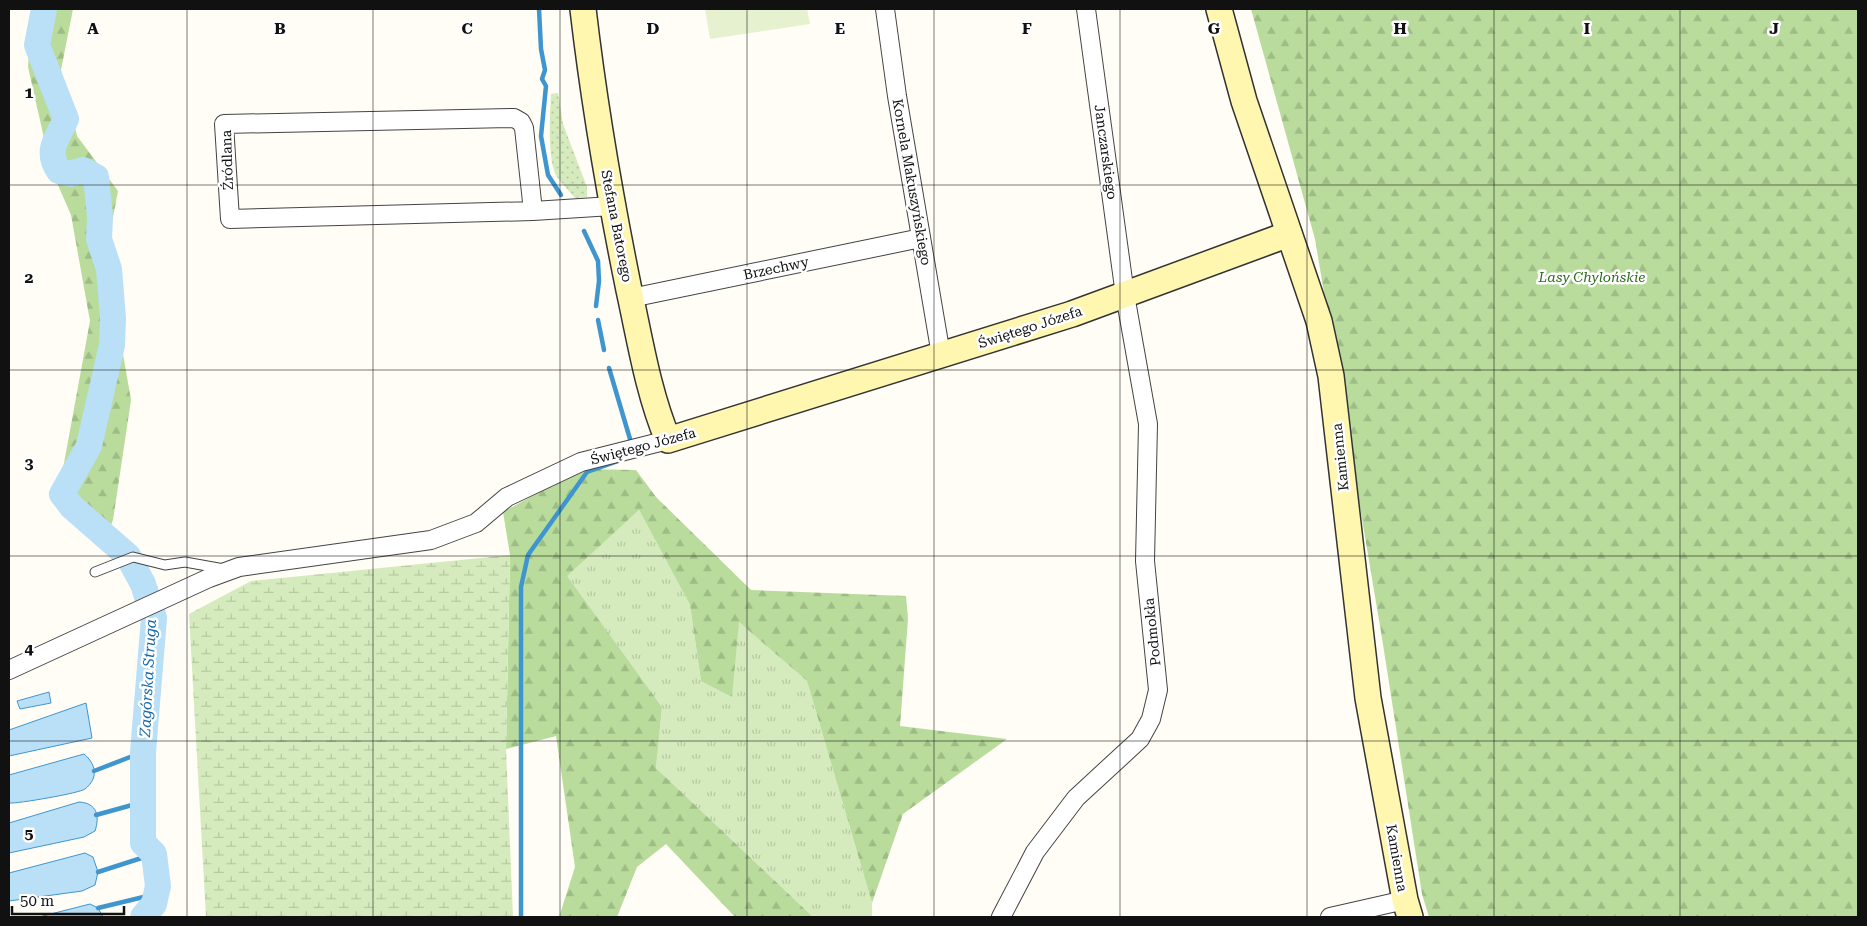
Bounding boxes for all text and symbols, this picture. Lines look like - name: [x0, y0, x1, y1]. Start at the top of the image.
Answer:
- text: A: [87, 19, 99, 38]
- text: B: [274, 19, 286, 38]
- text: C: [461, 19, 473, 38]
- text: D: [647, 19, 660, 38]
- text: E: [835, 19, 845, 38]
- text: F: [1022, 19, 1032, 38]
- text: G: [1208, 19, 1221, 38]
- text: H: [1393, 19, 1407, 38]
- text: I: [1584, 19, 1590, 38]
- text: J: [1769, 19, 1779, 38]
- text: 1: [25, 83, 34, 102]
- street label: Kornela Makuszyńskiego: [889, 97, 935, 267]
- street label: Janczarskiego: [1091, 103, 1121, 201]
- street label: Źródlana: [218, 129, 236, 190]
- street label: Stefana Batorego: [598, 168, 636, 284]
- street label: Brzechwy: [742, 253, 811, 283]
- text: 2: [25, 268, 34, 287]
- park label: Lasy Chylońskie: [1538, 269, 1645, 285]
- street label: Świętego Józefa: [976, 303, 1084, 351]
- street label: Kamienna: [1328, 422, 1352, 492]
- street label: Świętego Józefa: [589, 424, 698, 468]
- text: 3: [25, 454, 34, 473]
- street label: Podmokła: [1140, 597, 1164, 667]
- water label: Zagórska Struga: [136, 619, 160, 738]
- text: 4: [25, 639, 34, 658]
- street label: Kamienna: [1383, 823, 1411, 893]
- text: 5: [25, 824, 34, 843]
- scale bar: [12, 884, 125, 916]
- text: 50 m: [20, 892, 55, 910]

